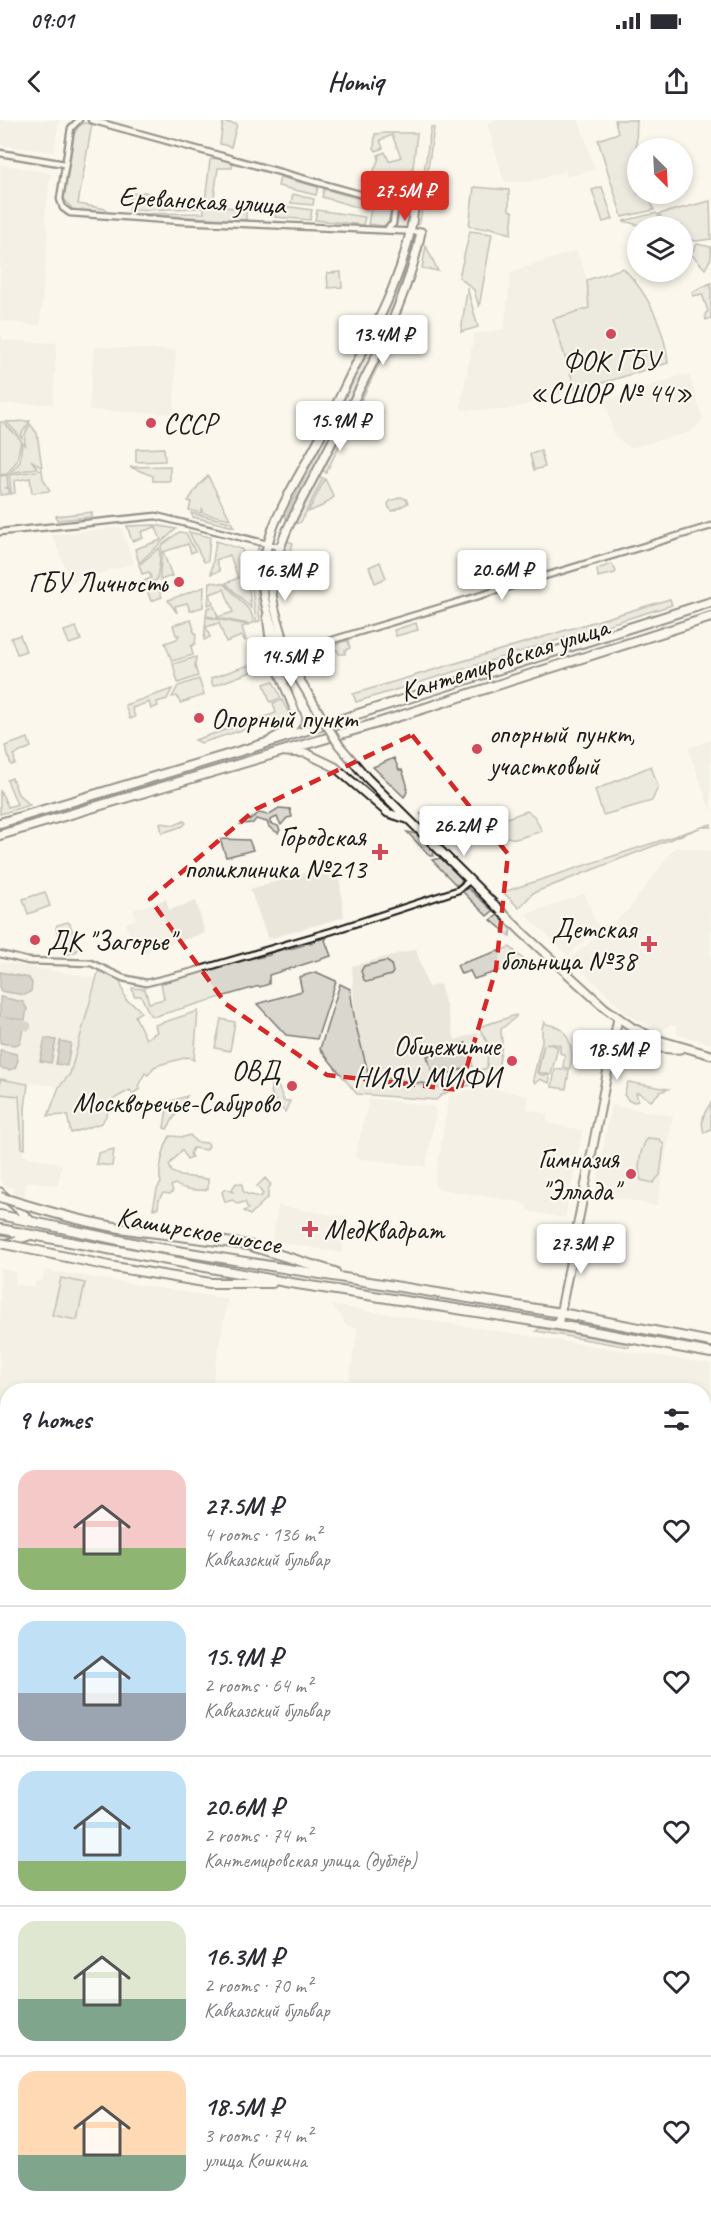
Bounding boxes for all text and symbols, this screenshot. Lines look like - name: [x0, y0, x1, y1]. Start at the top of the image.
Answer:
- text: 09:01: [30, 7, 74, 35]
- text: Homiq: [327, 64, 384, 98]
- icon: back: [18, 65, 51, 98]
- icon: share: [660, 65, 693, 98]
- north arrow: [627, 138, 693, 204]
- map controls: [627, 138, 693, 282]
- pin: 27.5M ₽: [350, 171, 460, 222]
- street label: Ереванская улица: [118, 178, 288, 222]
- text: 27.5M ₽: [375, 178, 435, 203]
- button: layers: [627, 216, 693, 282]
- pin: 13.4M ₽: [328, 315, 438, 366]
- text: 13.4M ₽: [353, 322, 413, 347]
- marker: ФОК ГБУ «СШОР № 44»: [604, 327, 618, 341]
- place label: ФОК ГБУ «СШОР № 44»: [530, 343, 692, 410]
- pin: 15.9M ₽: [285, 401, 395, 452]
- place label: СССР: [163, 406, 220, 441]
- text: 15.9M ₽: [310, 408, 370, 433]
- marker: СССР: [144, 416, 158, 430]
- pin: 20.6M ₽: [447, 550, 557, 601]
- pin: 16.3M ₽: [230, 551, 340, 602]
- text: 20.6M ₽: [471, 557, 533, 582]
- text: 16.3M ₽: [254, 558, 316, 583]
- place label: ГБУ Личность: [28, 565, 169, 600]
- marker: ГБУ Личность: [172, 575, 186, 589]
- street label: Кантемировская улица: [395, 608, 615, 709]
- pin: 14.5M ₽: [236, 637, 346, 688]
- text: 14.5M ₽: [261, 644, 321, 669]
- place label: Опорный пункт: [211, 701, 358, 736]
- marker: Опорный пункт: [192, 711, 206, 725]
- place label: опорный пункт, участковый: [487, 716, 635, 783]
- marker: опорный пункт, участковый: [470, 742, 484, 756]
- pin: 26.2M ₽: [409, 806, 519, 857]
- text: 26.2M ₽: [433, 813, 495, 838]
- place label: Городская поликлиника №213: [184, 819, 368, 886]
- marker: Городская поликлиника №213: [371, 843, 389, 861]
- place label: Детская больница №38: [500, 911, 638, 978]
- place label: ДК "Загорье": [47, 923, 180, 958]
- marker: ДК "Загорье": [28, 933, 42, 947]
- marker: Детская больница №38: [640, 935, 658, 953]
- place label: Общежитие НИЯУ МИФИ: [353, 1028, 505, 1095]
- pin: 18.5M ₽: [562, 1030, 672, 1081]
- text: 18.5M ₽: [587, 1037, 647, 1062]
- place label: ОВД Москворечье-Сабурово: [73, 1053, 282, 1120]
- marker: Общежитие НИЯУ МИФИ: [505, 1054, 519, 1068]
- marker: ОВД Москворечье-Сабурово: [285, 1079, 299, 1093]
- place label: Гимназия "Эллада": [538, 1141, 624, 1208]
- marker: Гимназия "Эллада": [624, 1167, 638, 1181]
- street label: Каширское шоссе: [114, 1198, 285, 1262]
- place label: МедКвадрат: [324, 1212, 446, 1247]
- marker: МедКвадрат: [301, 1220, 319, 1238]
- pin: 27.3M ₽: [526, 1224, 636, 1275]
- text: 27.3M ₽: [551, 1231, 611, 1256]
- text: 9 homes: [18, 1403, 91, 1436]
- icon: filters: [660, 1403, 693, 1436]
- text: 27.5M ₽: [204, 1489, 282, 1522]
- icon: home: [66, 1494, 138, 1566]
- icon: heart: [660, 1514, 693, 1547]
- text: 4 rooms · 136 m²: [204, 1522, 321, 1547]
- text: Кавказский бульвар: [204, 1547, 330, 1572]
- text: 15.9M ₽: [204, 1640, 282, 1673]
- icon: home: [66, 1645, 138, 1717]
- icon: heart: [660, 1665, 693, 1698]
- text: 2 rooms · 64 m²: [204, 1673, 312, 1698]
- text: Кавказский бульвар: [204, 1698, 330, 1723]
- text: 20.6M ₽: [204, 1790, 283, 1823]
- icon: home: [66, 1795, 138, 1867]
- icon: heart: [660, 1815, 693, 1848]
- text: 2 rooms · 74 m²: [204, 1823, 312, 1848]
- text: Кантемировская улица (дублёр): [204, 1848, 417, 1873]
- text: 16.3M ₽: [204, 1940, 283, 1973]
- icon: home: [66, 1945, 138, 2017]
- icon: heart: [660, 1965, 693, 1998]
- text: 2 rooms · 70 m²: [204, 1973, 312, 1998]
- text: Кавказский бульвар: [204, 1998, 330, 2023]
- text: 18.5M ₽: [204, 2090, 283, 2123]
- icon: home: [66, 2095, 138, 2167]
- icon: heart: [660, 2115, 693, 2148]
- text: 3 rooms · 74 m²: [204, 2123, 312, 2148]
- text: улица Кошкина: [204, 2148, 307, 2173]

